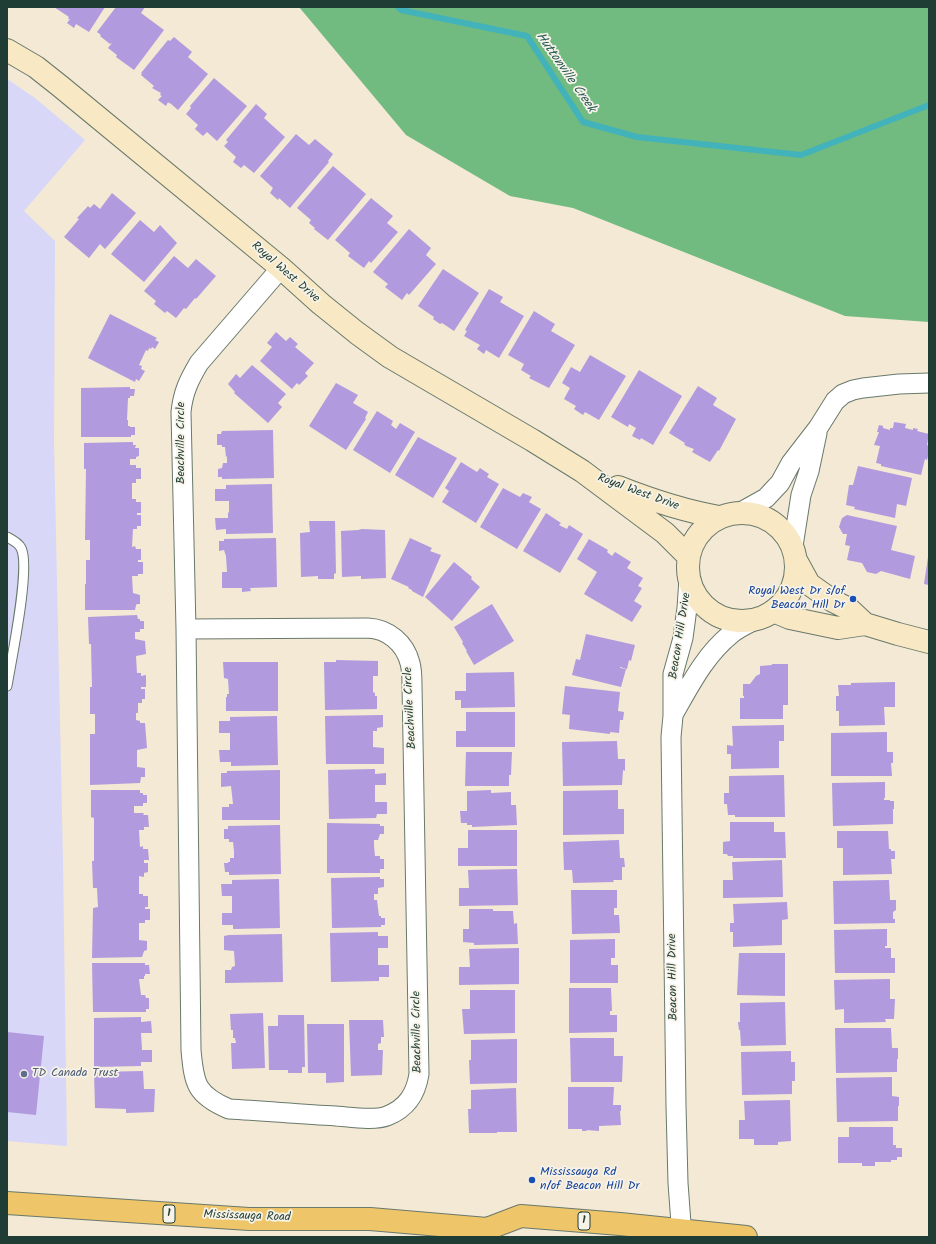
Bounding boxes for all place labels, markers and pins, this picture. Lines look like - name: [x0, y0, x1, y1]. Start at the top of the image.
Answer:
- place label: Royal West Dr s/of Beacon Hill Dr: [748, 585, 845, 613]
- marker: Royal West Dr s/of Beacon Hill Dr: [848, 594, 858, 604]
- place label: TD Canada Trust: [32, 1067, 118, 1081]
- marker: TD Canada Trust: [19, 1069, 29, 1079]
- place label: Mississauga Rd n/of Beacon Hill Dr: [540, 1166, 639, 1194]
- marker: Mississauga Rd n/of Beacon Hill Dr: [527, 1175, 537, 1185]

